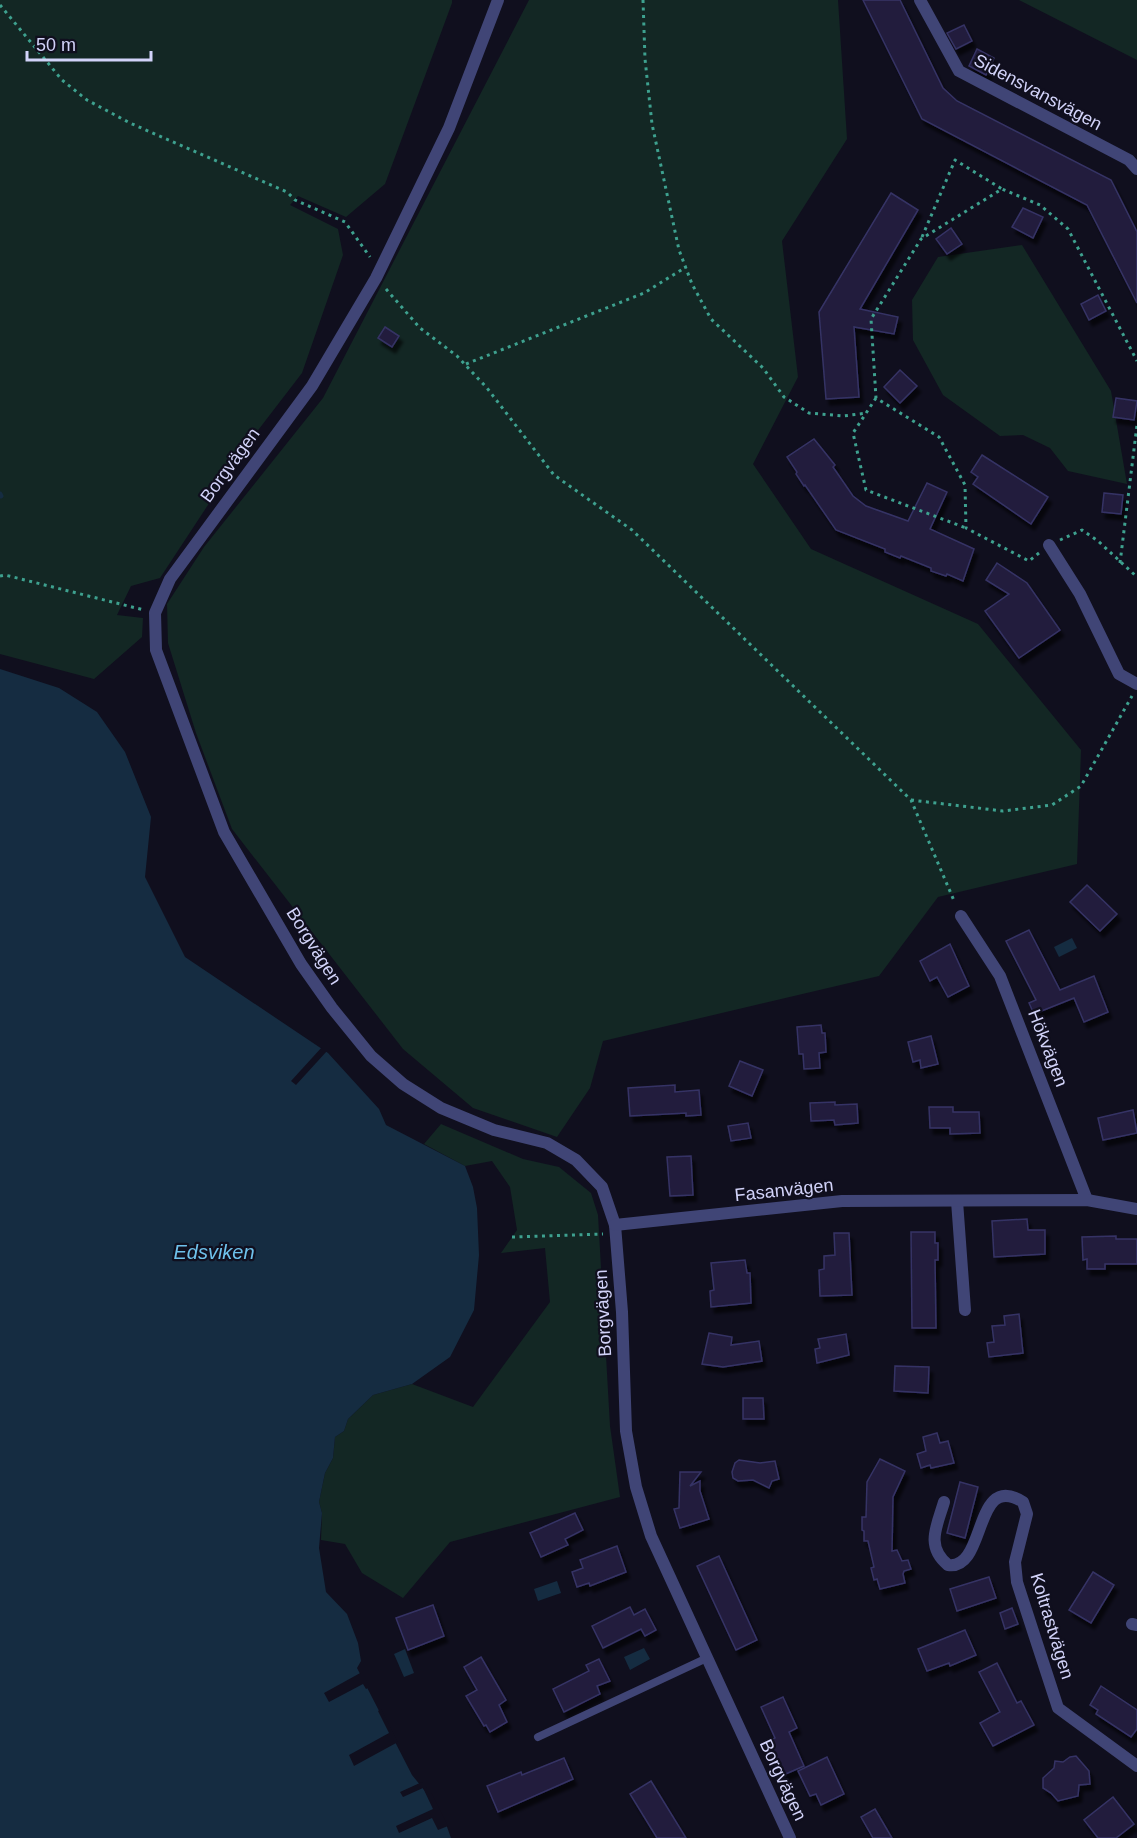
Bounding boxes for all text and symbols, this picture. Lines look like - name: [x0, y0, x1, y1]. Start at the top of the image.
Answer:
- scale bar: [27, 24, 152, 62]
- text: 50 m: [36, 35, 76, 55]
- street label: Sidensvansvägen: [971, 50, 1105, 134]
- street label: Borgvägen: [196, 424, 264, 506]
- street label: Borgvägen: [282, 904, 346, 988]
- street label: Hökvägen: [1024, 1007, 1072, 1089]
- street label: Fasanvägen: [734, 1175, 834, 1205]
- water label: Edsviken: [173, 1241, 255, 1263]
- street label: Borgvägen: [591, 1269, 615, 1357]
- street label: Koltrastvägen: [1026, 1570, 1078, 1682]
- street label: Borgvägen: [756, 1736, 810, 1824]

